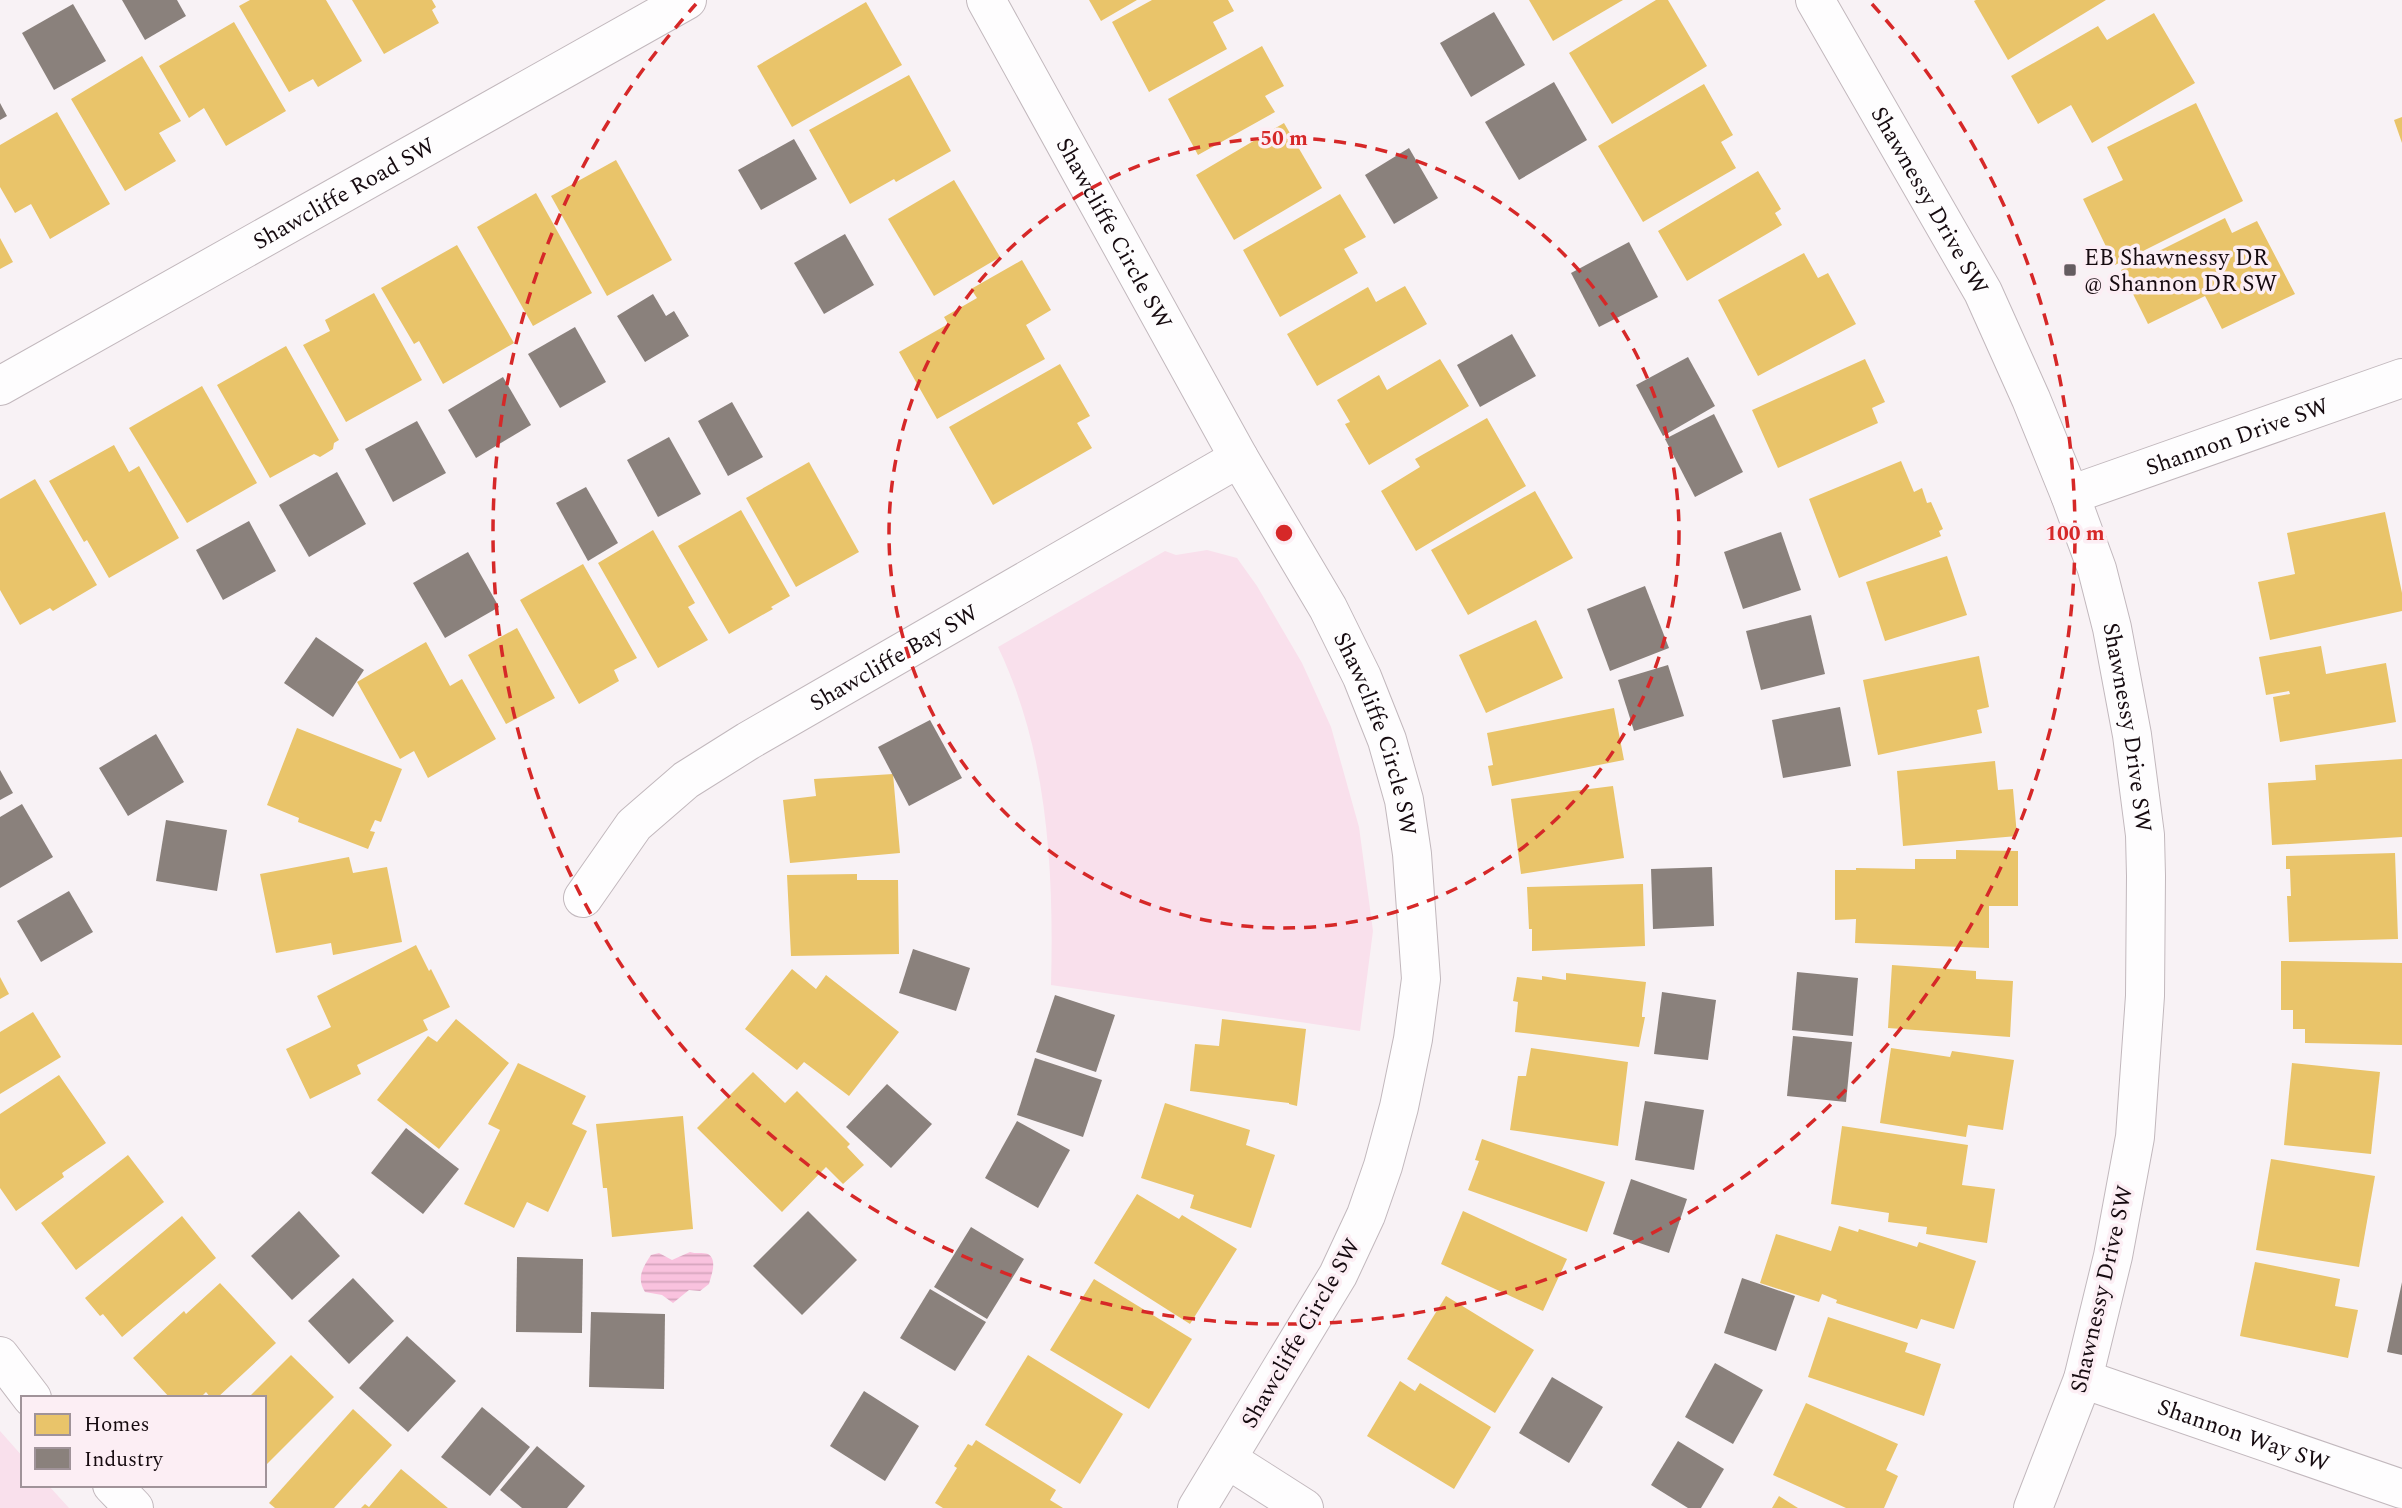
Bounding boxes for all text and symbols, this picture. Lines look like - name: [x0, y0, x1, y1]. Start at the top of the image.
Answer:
- street label: Shawnessy Drive SW: [1861, 100, 1997, 302]
- text: 50 m: [1260, 123, 1308, 155]
- street label: Shawcliffe Road SW: [247, 129, 442, 260]
- street label: Shawcliffe Circle SW: [1046, 131, 1181, 336]
- place label: EB Shawnessy DR @ Shannon DR SW: [2084, 241, 2277, 302]
- marker: EB Shawnessy DR @ Shannon DR SW: [2062, 262, 2078, 278]
- street label: Shannon Drive SW: [2141, 389, 2334, 486]
- text: 100 m: [2045, 518, 2105, 550]
- centre of rings: [1272, 521, 1296, 545]
- street label: Shawcliffe Bay SW: [803, 596, 985, 721]
- street label: Shawnessy Drive SW: [2092, 620, 2161, 835]
- street label: Shawcliffe Circle SW: [1323, 626, 1425, 838]
- street label: Shawnessy Drive SW: [2062, 1182, 2143, 1396]
- street label: Shawcliffe Circle SW: [1233, 1232, 1370, 1435]
- street label: Shannon Way SW: [2152, 1390, 2334, 1482]
- legend: [21, 1396, 266, 1487]
- text: Homes: [84, 1409, 150, 1441]
- text: Industry: [84, 1444, 164, 1476]

